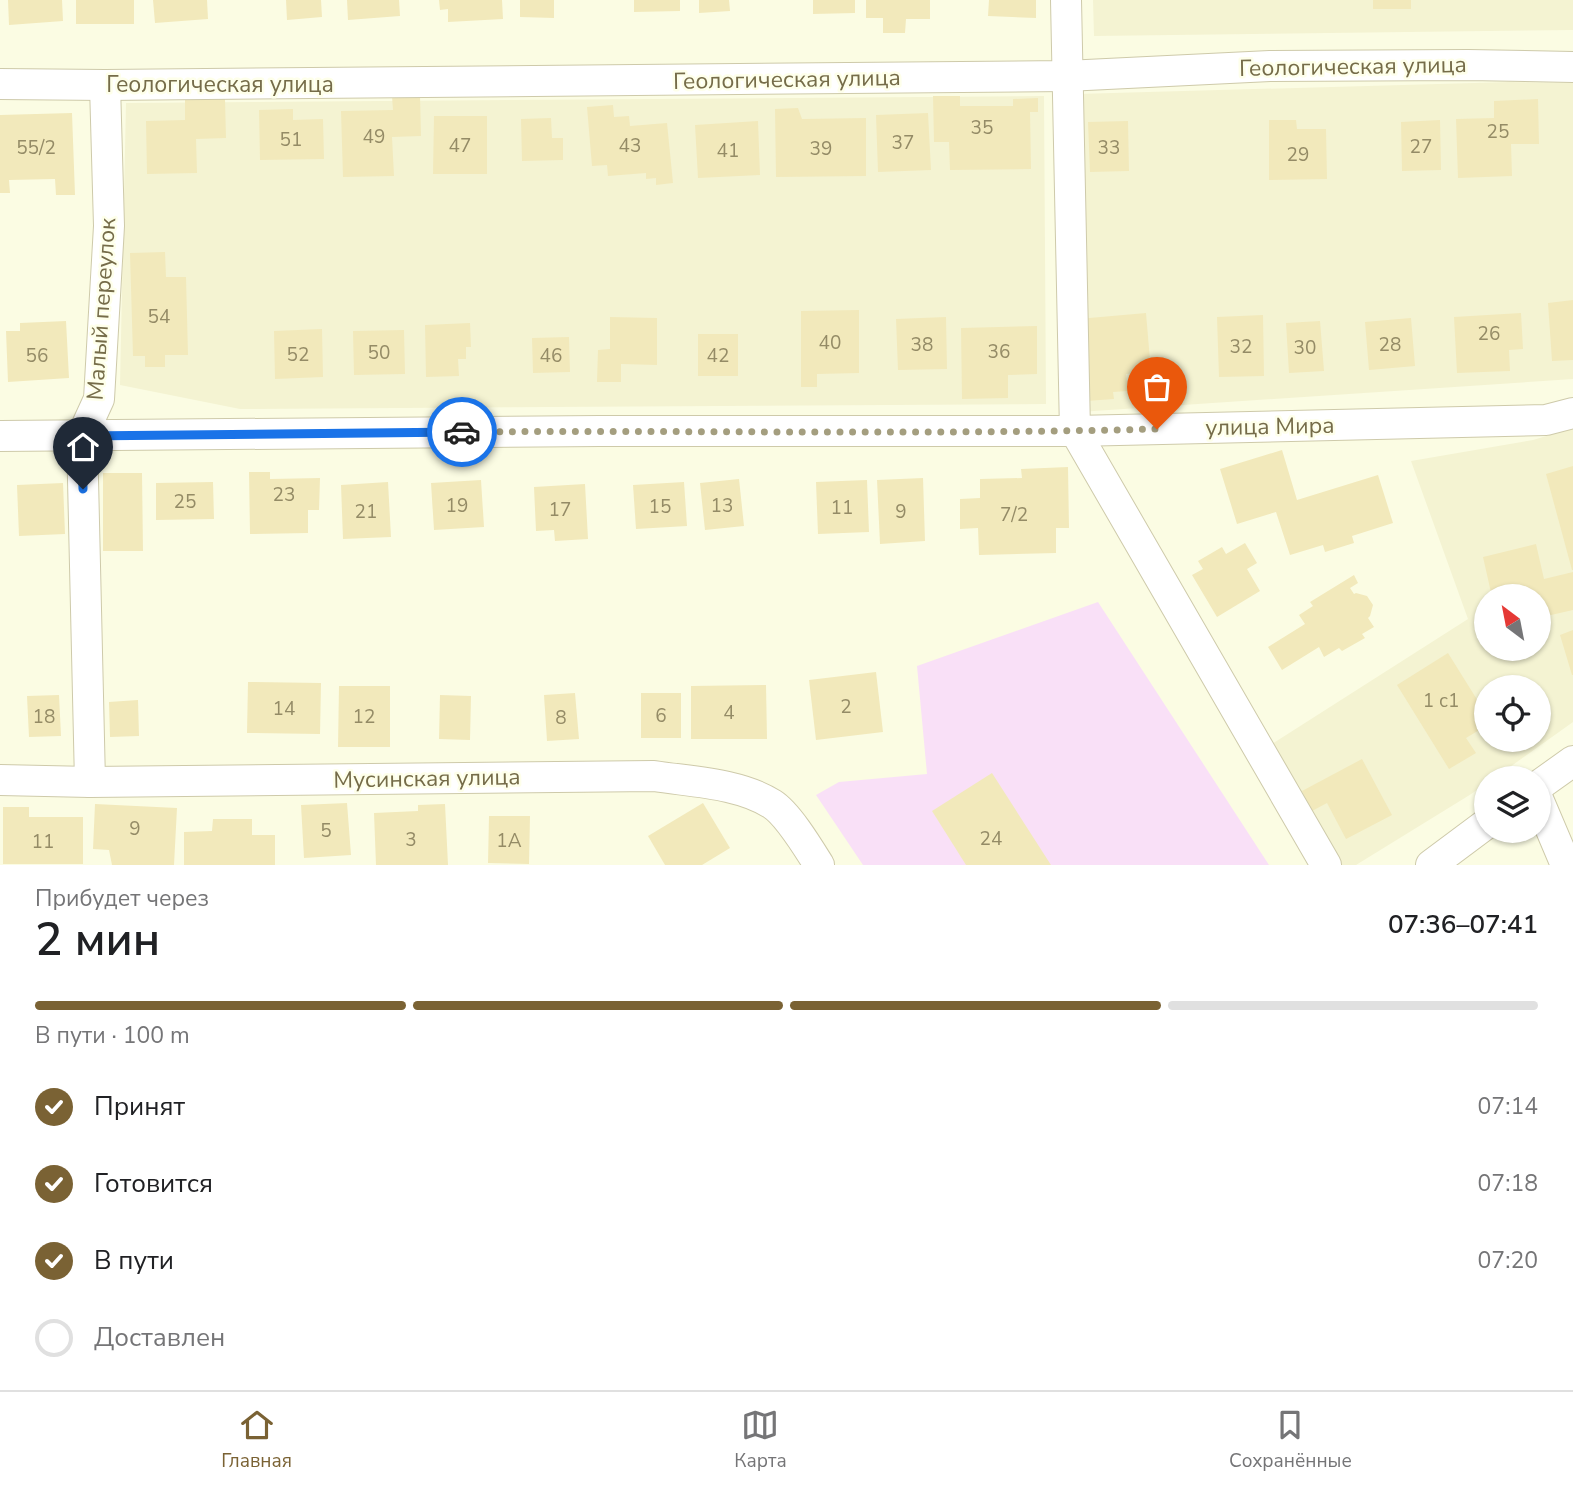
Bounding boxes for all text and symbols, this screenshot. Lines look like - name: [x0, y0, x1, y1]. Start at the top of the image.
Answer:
- street label: Геологическая улица: [1239, 49, 1467, 84]
- street label: Геологическая улица: [673, 62, 901, 97]
- street label: Геологическая улица: [106, 69, 334, 100]
- house number: 35: [971, 115, 993, 141]
- house number: 25: [1487, 119, 1509, 145]
- house number: 49: [363, 124, 385, 150]
- house number: 51: [280, 127, 302, 153]
- house number: 37: [892, 130, 914, 156]
- house number: 47: [449, 133, 471, 159]
- house number: 43: [619, 133, 641, 159]
- house number: 27: [1410, 134, 1432, 160]
- house number: 55/2: [16, 135, 56, 161]
- house number: 33: [1098, 135, 1120, 161]
- house number: 39: [810, 136, 832, 162]
- house number: 41: [717, 138, 739, 164]
- house number: 29: [1287, 142, 1309, 168]
- street label: Малый переулок: [80, 216, 123, 401]
- house number: 54: [148, 304, 170, 330]
- house number: 26: [1478, 321, 1500, 347]
- house number: 40: [819, 330, 841, 356]
- house number: 38: [911, 332, 933, 358]
- house number: 28: [1379, 332, 1401, 358]
- house number: 32: [1230, 334, 1252, 360]
- house number: 30: [1294, 335, 1316, 361]
- house number: 36: [988, 339, 1010, 365]
- house number: 50: [368, 340, 390, 366]
- house number: 52: [287, 342, 309, 368]
- house number: 56: [26, 343, 48, 369]
- house number: 46: [540, 343, 562, 369]
- house number: 42: [707, 343, 729, 369]
- pin: [1127, 357, 1187, 429]
- icon: bag: [1138, 368, 1176, 406]
- courier: [427, 397, 497, 467]
- street label: улица Мира: [1205, 410, 1335, 443]
- icon: car: [443, 413, 481, 451]
- pin: [53, 417, 113, 489]
- icon: home: [64, 428, 102, 466]
- house number: 23: [273, 482, 295, 508]
- house number: 25: [174, 489, 196, 515]
- house number: 19: [446, 493, 468, 519]
- house number: 13: [711, 493, 733, 519]
- house number: 15: [649, 494, 671, 520]
- house number: 11: [831, 495, 853, 521]
- house number: 17: [549, 497, 571, 523]
- house number: 21: [355, 499, 377, 525]
- house number: 9: [895, 499, 907, 525]
- house number: 7/2: [1000, 502, 1028, 528]
- north arrow: [1474, 584, 1550, 662]
- map controls: [1474, 584, 1551, 843]
- button: locate: [1474, 675, 1551, 752]
- house number: 1 с1: [1423, 688, 1459, 714]
- house number: 2: [840, 694, 852, 720]
- house number: 14: [273, 696, 295, 722]
- house number: 4: [723, 700, 735, 726]
- house number: 6: [655, 703, 667, 729]
- house number: 18: [33, 704, 55, 730]
- house number: 12: [353, 704, 375, 730]
- house number: 8: [555, 705, 567, 731]
- street label: Мусинская улица: [333, 761, 521, 796]
- button: layers: [1474, 766, 1551, 843]
- house number: 9: [129, 816, 141, 842]
- house number: 5: [320, 818, 332, 844]
- house number: 24: [980, 826, 1002, 852]
- house number: 3: [405, 827, 417, 853]
- house number: 1А: [496, 828, 522, 854]
- house number: 11: [32, 829, 54, 855]
- text: Прибудет через: [35, 883, 209, 914]
- text: 07:36–07:41: [1388, 907, 1538, 942]
- text: 2 мин: [35, 908, 160, 971]
- text: В пути · 100 m: [35, 1020, 190, 1051]
- icon: check: [35, 1088, 73, 1126]
- text: Принят: [94, 1089, 185, 1124]
- text: 07:14: [1478, 1091, 1538, 1122]
- icon: check: [35, 1165, 73, 1203]
- text: Готовится: [94, 1166, 213, 1201]
- text: 07:18: [1478, 1168, 1538, 1199]
- icon: check: [35, 1242, 73, 1280]
- text: В пути: [94, 1243, 174, 1278]
- text: 07:20: [1478, 1245, 1538, 1276]
- text: Доставлен: [94, 1320, 225, 1355]
- tab: Главная: [221, 1406, 292, 1474]
- tab: Карта: [734, 1406, 787, 1474]
- tab: Сохранённые: [1229, 1406, 1352, 1474]

